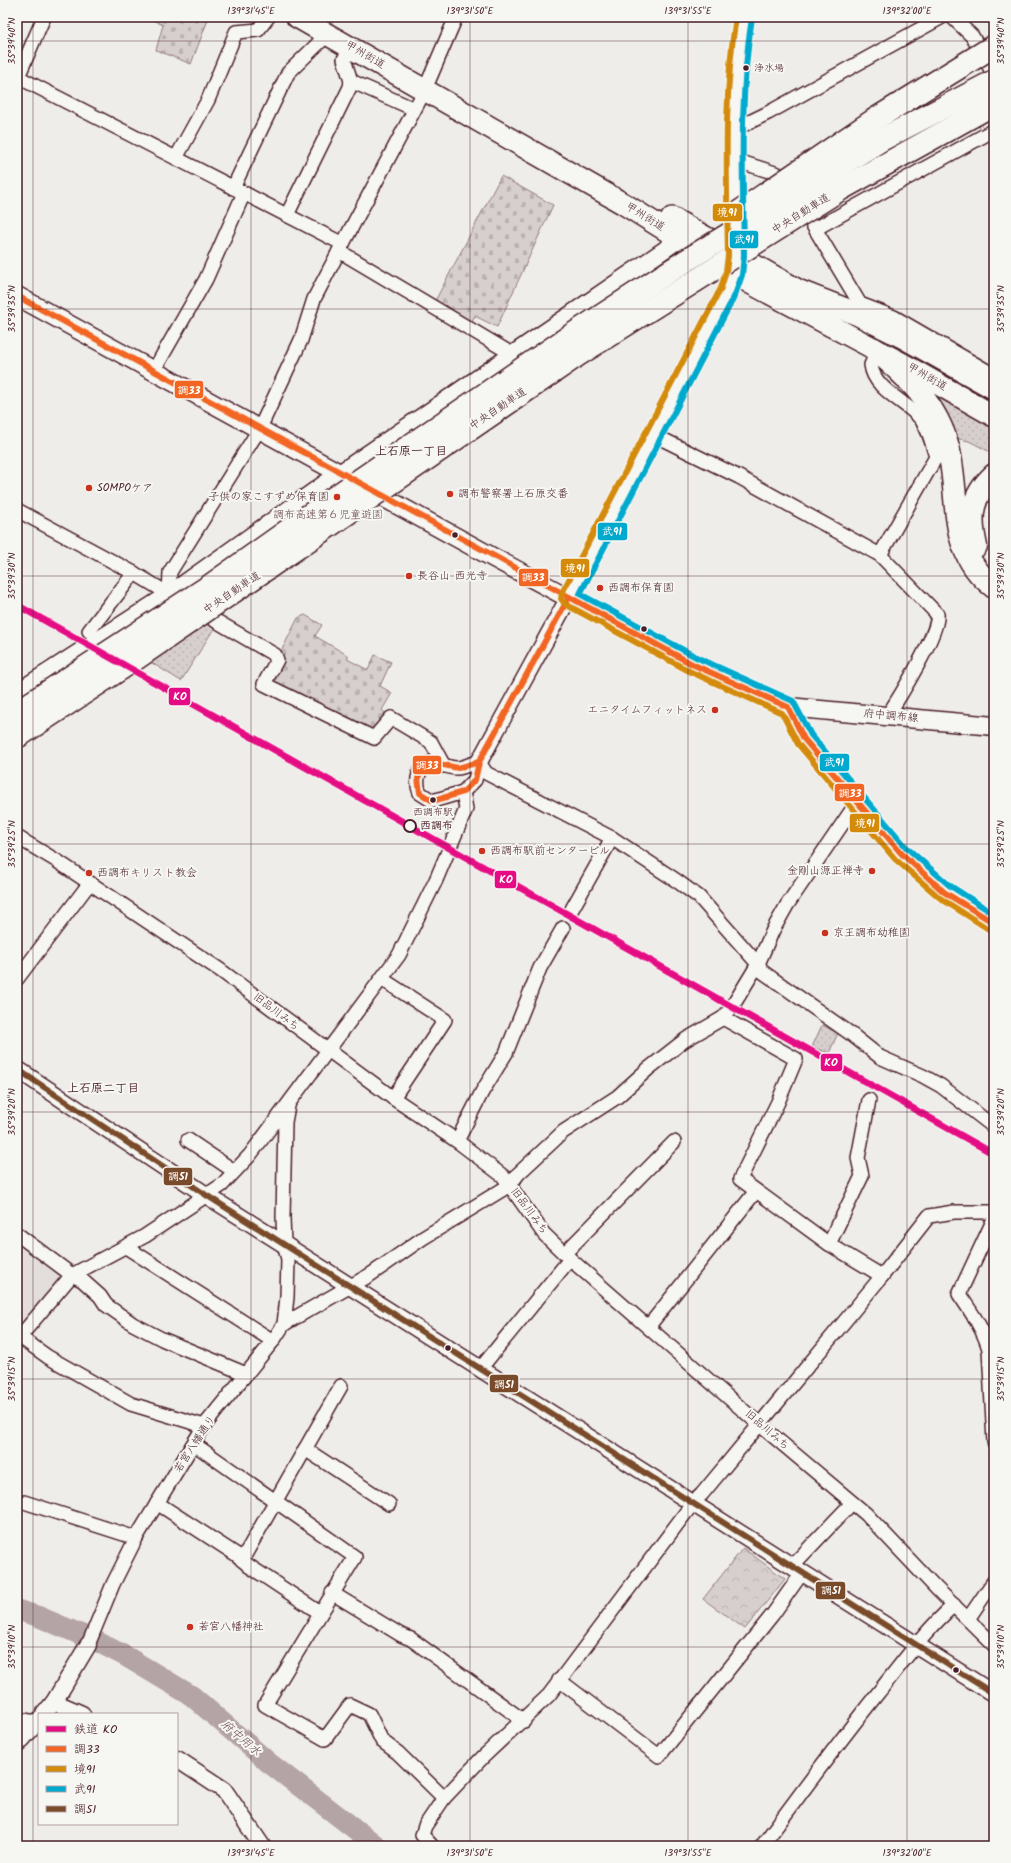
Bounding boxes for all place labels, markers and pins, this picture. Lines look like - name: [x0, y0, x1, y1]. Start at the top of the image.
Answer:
- place label: 浄水場: [754, 60, 784, 76]
- marker: 浄水場: [741, 63, 751, 73]
- place label: SOMPOケア: [97, 479, 153, 497]
- marker: SOMPOケア: [84, 483, 94, 493]
- place label: 調布警察署上石原交番: [458, 485, 568, 503]
- place label: 子供の家こすずめ保育園: [208, 488, 329, 506]
- marker: 調布警察署上石原交番: [445, 489, 455, 499]
- marker: 子供の家こすずめ保育園: [332, 492, 342, 502]
- unlabelled marker: [450, 530, 460, 540]
- place label: 長谷山 西光寺: [417, 567, 487, 585]
- marker: 長谷山 西光寺: [404, 571, 414, 581]
- place label: 西調布保育園: [608, 579, 674, 597]
- marker: 西調布保育園: [595, 583, 605, 593]
- unlabelled marker: [639, 624, 649, 634]
- place label: エニタイムフィットネス: [587, 701, 707, 719]
- marker: エニタイムフィットネス: [710, 705, 720, 715]
- marker: 西調布駅: [428, 795, 438, 805]
- place label: 西調布駅: [413, 804, 453, 820]
- place label: 西調布: [420, 817, 453, 835]
- marker: 西調布: [403, 819, 417, 833]
- place label: 西調布駅前センタービル: [490, 842, 610, 860]
- marker: 西調布駅前センタービル: [477, 846, 487, 856]
- place label: 金剛山源正禅寺: [787, 862, 864, 880]
- place label: 西調布キリスト教会: [97, 864, 197, 882]
- marker: 金剛山源正禅寺: [867, 866, 877, 876]
- marker: 西調布キリスト教会: [84, 868, 94, 878]
- place label: 京王調布幼稚園: [833, 924, 910, 942]
- marker: 京王調布幼稚園: [820, 928, 830, 938]
- unlabelled marker: [443, 1343, 453, 1353]
- place label: 若宮八幡神社: [198, 1618, 264, 1636]
- marker: 若宮八幡神社: [185, 1622, 195, 1632]
- unlabelled marker: [951, 1665, 961, 1675]

